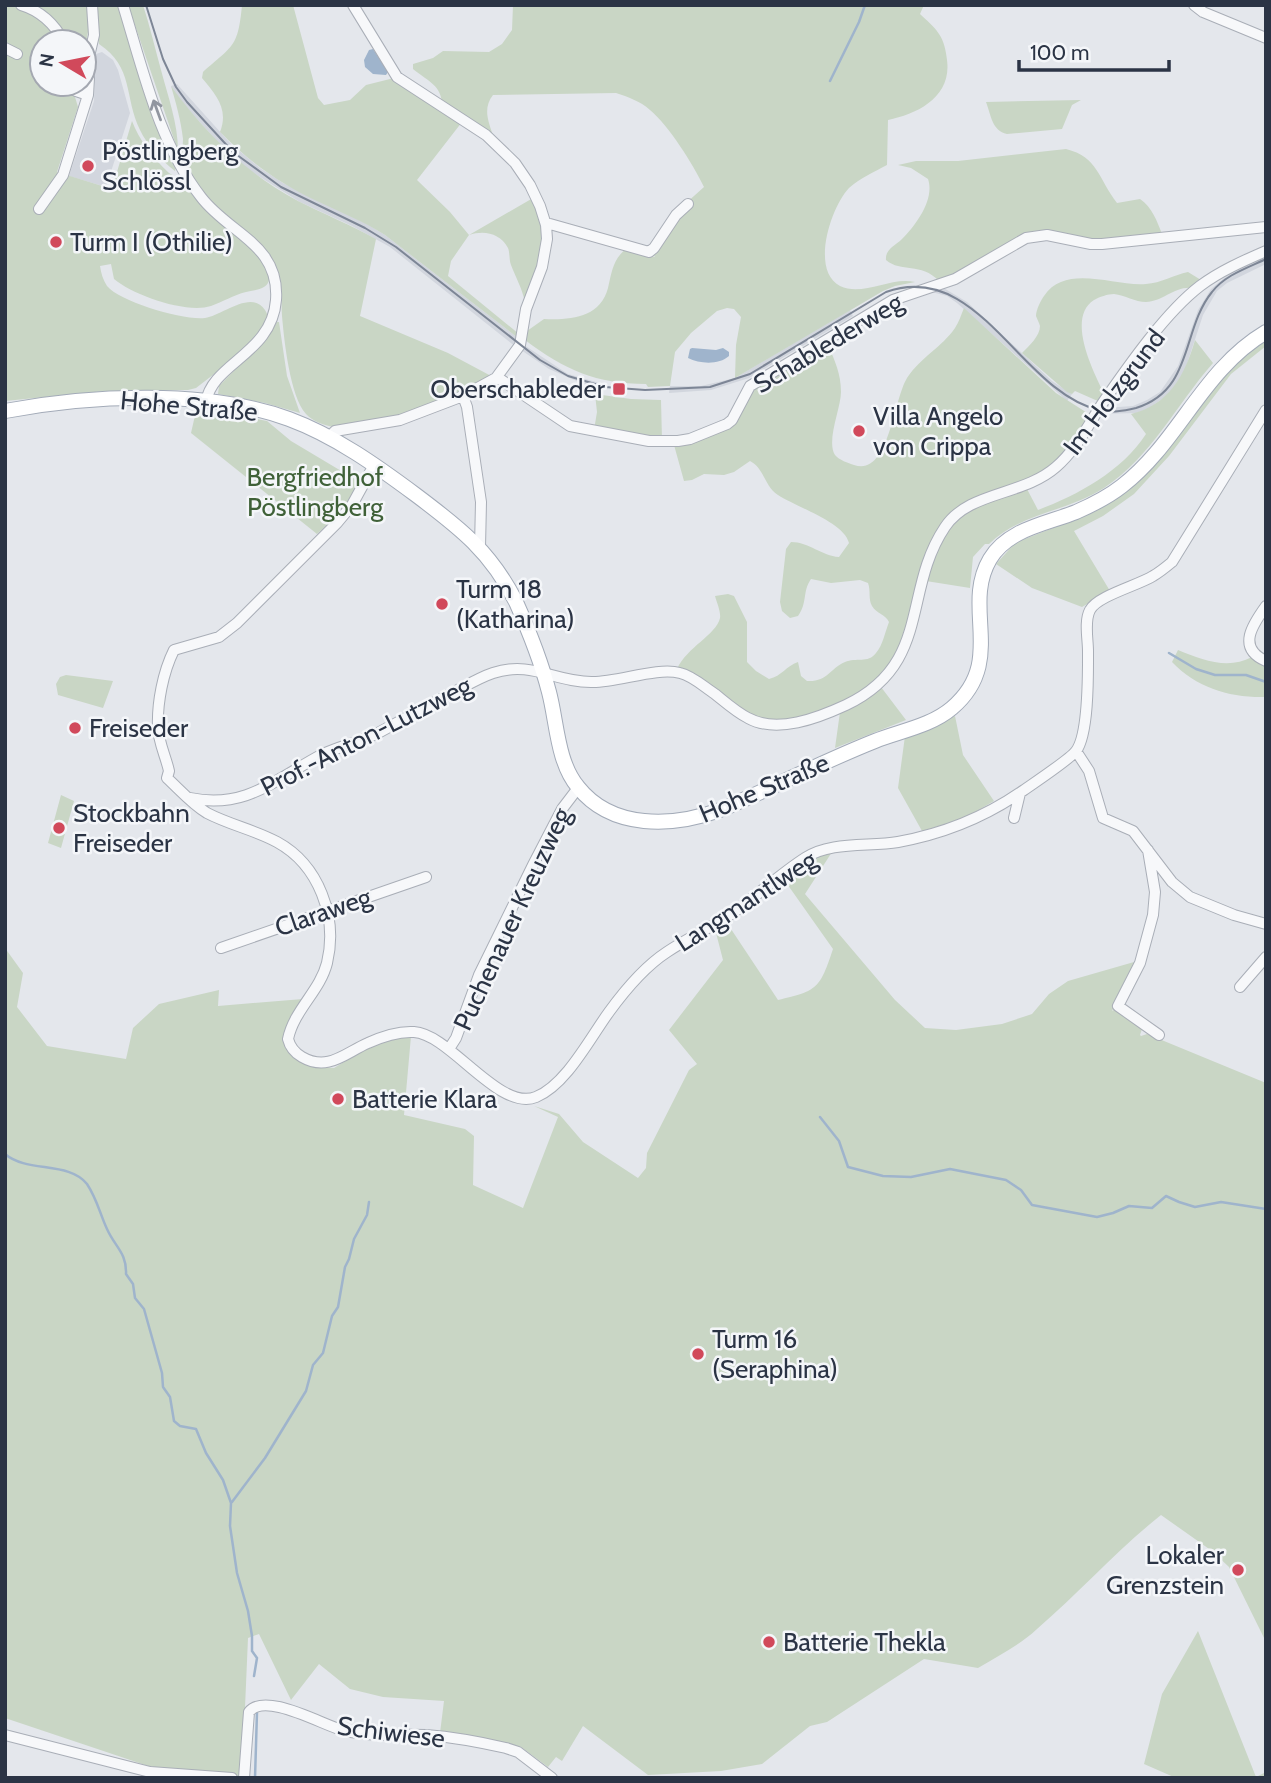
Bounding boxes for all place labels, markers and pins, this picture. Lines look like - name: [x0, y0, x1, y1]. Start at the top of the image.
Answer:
- place label: Pöstlingberg Schlössl: [102, 135, 239, 197]
- marker: Pöstlingberg Schlössl: [80, 158, 96, 174]
- place label: Turm I (Othilie): [70, 226, 233, 258]
- marker: Turm I (Othilie): [48, 234, 64, 250]
- place label: Oberschableder: [430, 373, 606, 405]
- marker: Oberschableder: [611, 381, 627, 397]
- place label: Villa Angelo von Crippa: [873, 400, 1003, 462]
- marker: Villa Angelo von Crippa: [851, 423, 867, 439]
- place label: Turm 18 (Katharina): [456, 573, 575, 635]
- marker: Turm 18 (Katharina): [434, 596, 450, 612]
- place label: Freiseder: [89, 712, 189, 744]
- marker: Freiseder: [67, 720, 83, 736]
- place label: Stockbahn Freiseder: [73, 797, 190, 859]
- marker: Stockbahn Freiseder: [51, 820, 67, 836]
- place label: Batterie Klara: [352, 1083, 498, 1115]
- marker: Batterie Klara: [330, 1091, 346, 1107]
- place label: Turm 16 (Seraphina): [712, 1323, 838, 1385]
- marker: Turm 16 (Seraphina): [690, 1346, 706, 1362]
- place label: Lokaler Grenzstein: [1106, 1539, 1225, 1601]
- marker: Lokaler Grenzstein: [1230, 1562, 1246, 1578]
- place label: Batterie Thekla: [783, 1626, 946, 1658]
- marker: Batterie Thekla: [761, 1634, 777, 1650]

